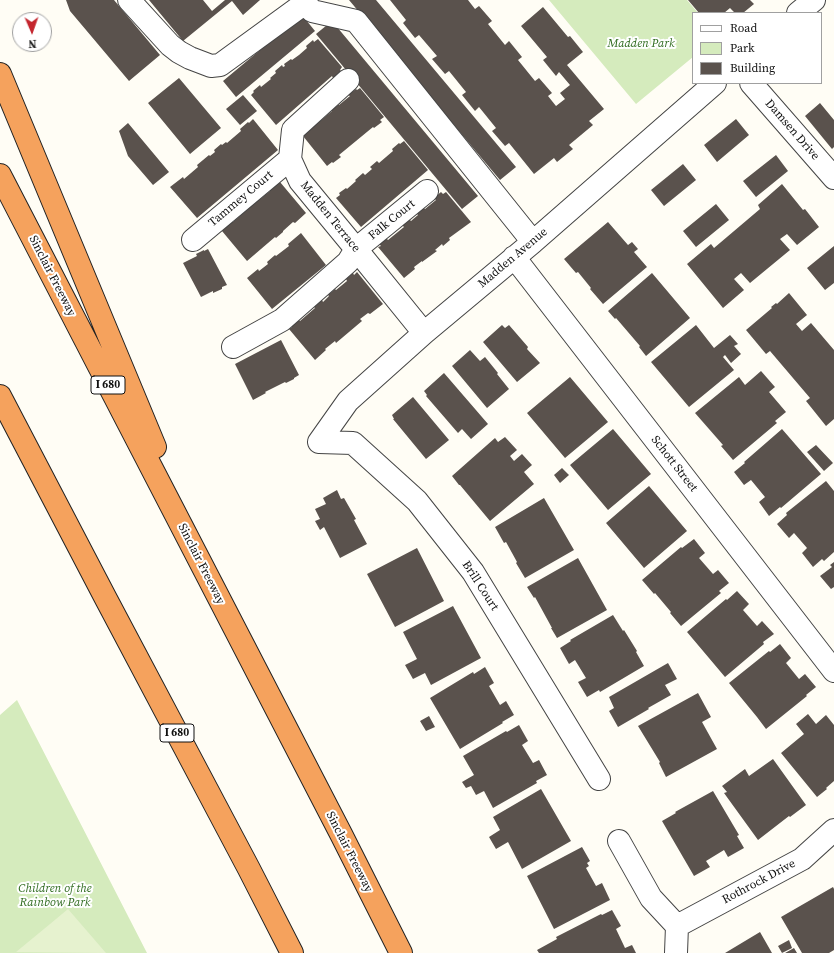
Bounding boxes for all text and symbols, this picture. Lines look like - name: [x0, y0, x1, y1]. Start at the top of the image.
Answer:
- north arrow: [12, 12, 52, 52]
- legend: [692, 12, 822, 84]
- text: Road: [730, 20, 757, 36]
- text: N: [28, 36, 37, 51]
- park label: Madden Park: [607, 37, 675, 51]
- text: Park: [730, 40, 755, 56]
- text: Building: [730, 60, 775, 76]
- street label: Damsen Drive: [762, 97, 822, 163]
- street label: Tammey Court: [206, 168, 276, 230]
- street label: Madden Terrace: [297, 179, 363, 255]
- street label: Falk Court: [366, 197, 418, 243]
- street label: Madden Avenue: [475, 225, 551, 291]
- street label: Sinclair Freeway: [25, 233, 79, 319]
- road number: I 680: [91, 376, 125, 394]
- street label: Schott Street: [648, 433, 700, 495]
- street label: Sinclair Freeway: [174, 521, 228, 607]
- street label: Brill Court: [459, 558, 501, 614]
- road number: I 680: [160, 724, 194, 742]
- street label: Sinclair Freeway: [322, 809, 376, 895]
- street label: Rothrock Drive: [720, 857, 798, 907]
- park label: Children of the Rainbow Park: [18, 882, 92, 910]

